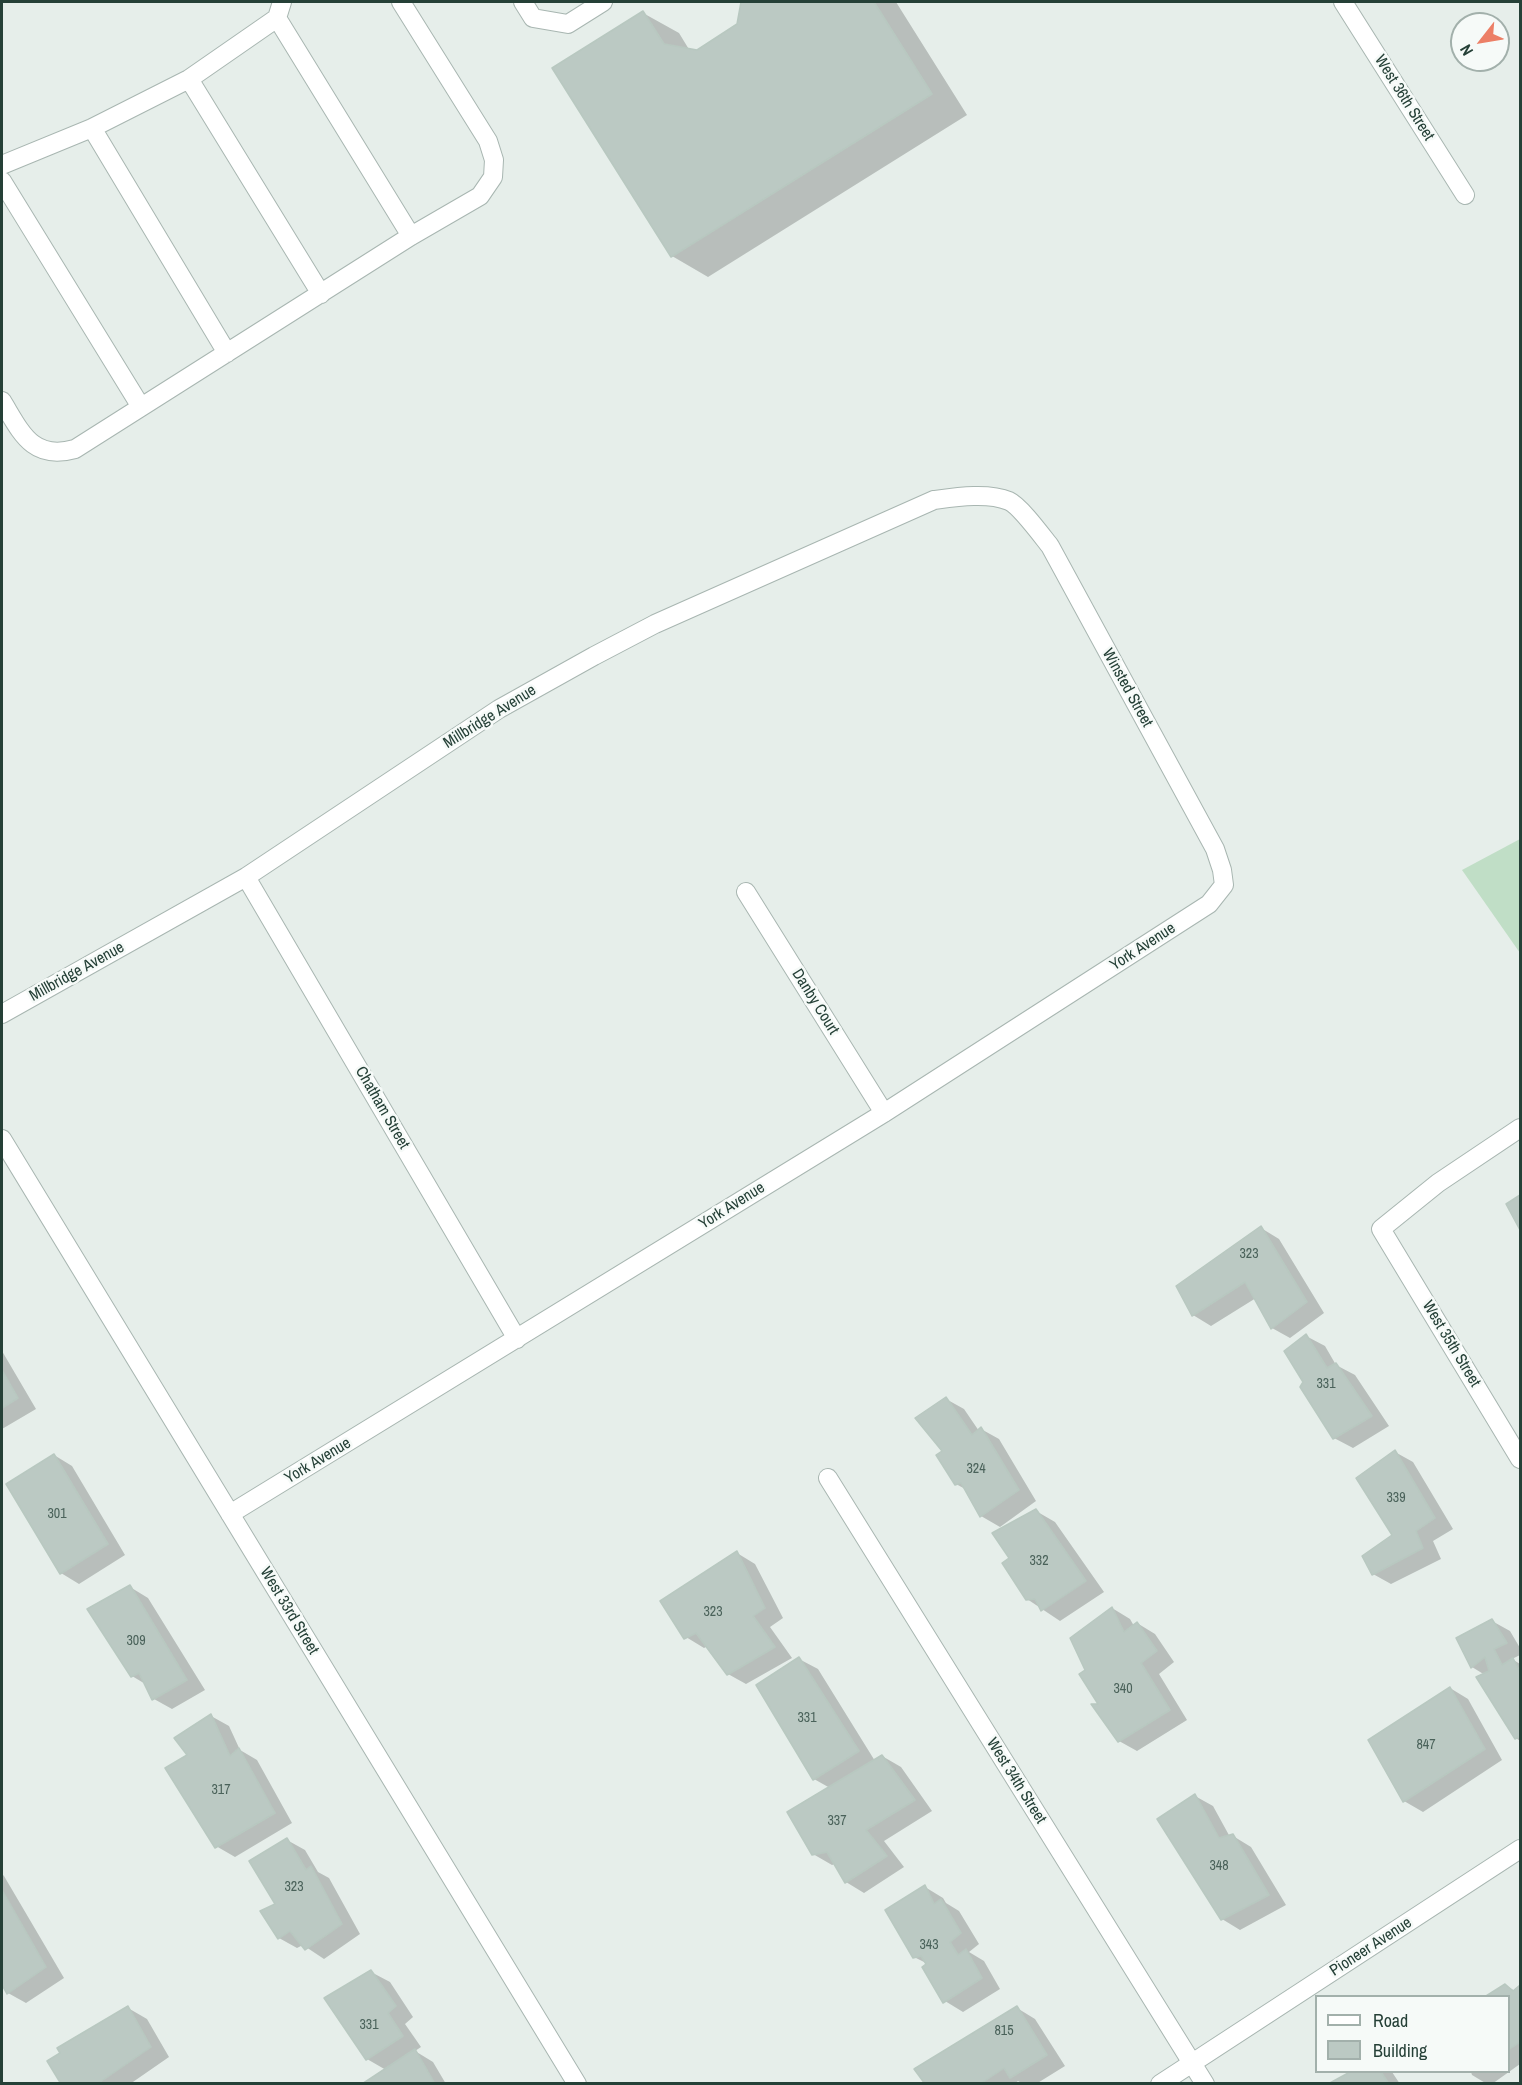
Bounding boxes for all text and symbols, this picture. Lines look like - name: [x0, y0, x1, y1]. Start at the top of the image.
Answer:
- north arrow: [1450, 12, 1510, 72]
- text: N: [1454, 41, 1478, 60]
- street label: West 36th Street: [1370, 52, 1438, 144]
- street label: Winsted Street: [1098, 645, 1156, 731]
- street label: Millbridge Avenue: [440, 681, 540, 753]
- street label: York Avenue: [1107, 919, 1179, 975]
- street label: Millbridge Avenue: [26, 938, 128, 1006]
- street label: Danby Court: [787, 966, 843, 1038]
- street label: Chatham Street: [351, 1063, 413, 1153]
- street label: York Avenue: [696, 1178, 768, 1234]
- house number: 323: [1239, 1246, 1259, 1262]
- street label: West 35th Street: [1418, 1297, 1484, 1391]
- house number: 331: [1316, 1376, 1336, 1392]
- street label: York Avenue: [281, 1434, 355, 1488]
- house number: 324: [966, 1461, 986, 1477]
- house number: 339: [1386, 1490, 1406, 1506]
- house number: 301: [47, 1506, 67, 1522]
- house number: 332: [1029, 1553, 1049, 1569]
- street label: West 33rd Street: [255, 1564, 323, 1658]
- house number: 323: [703, 1604, 723, 1620]
- house number: 309: [126, 1633, 146, 1649]
- house number: 340: [1113, 1681, 1133, 1697]
- house number: 331: [797, 1710, 817, 1726]
- street label: West 34th Street: [982, 1735, 1050, 1827]
- house number: 847: [1416, 1737, 1436, 1753]
- house number: 317: [211, 1782, 231, 1798]
- house number: 337: [827, 1813, 847, 1829]
- house number: 348: [1209, 1858, 1229, 1874]
- house number: 323: [284, 1879, 304, 1895]
- street label: Pioneer Avenue: [1326, 1913, 1416, 1981]
- house number: 343: [919, 1937, 939, 1953]
- legend: [1315, 1995, 1510, 2073]
- text: Road: [1373, 2008, 1408, 2033]
- house number: 331: [359, 2017, 379, 2033]
- house number: 815: [994, 2023, 1014, 2039]
- text: Building: [1373, 2038, 1427, 2063]

